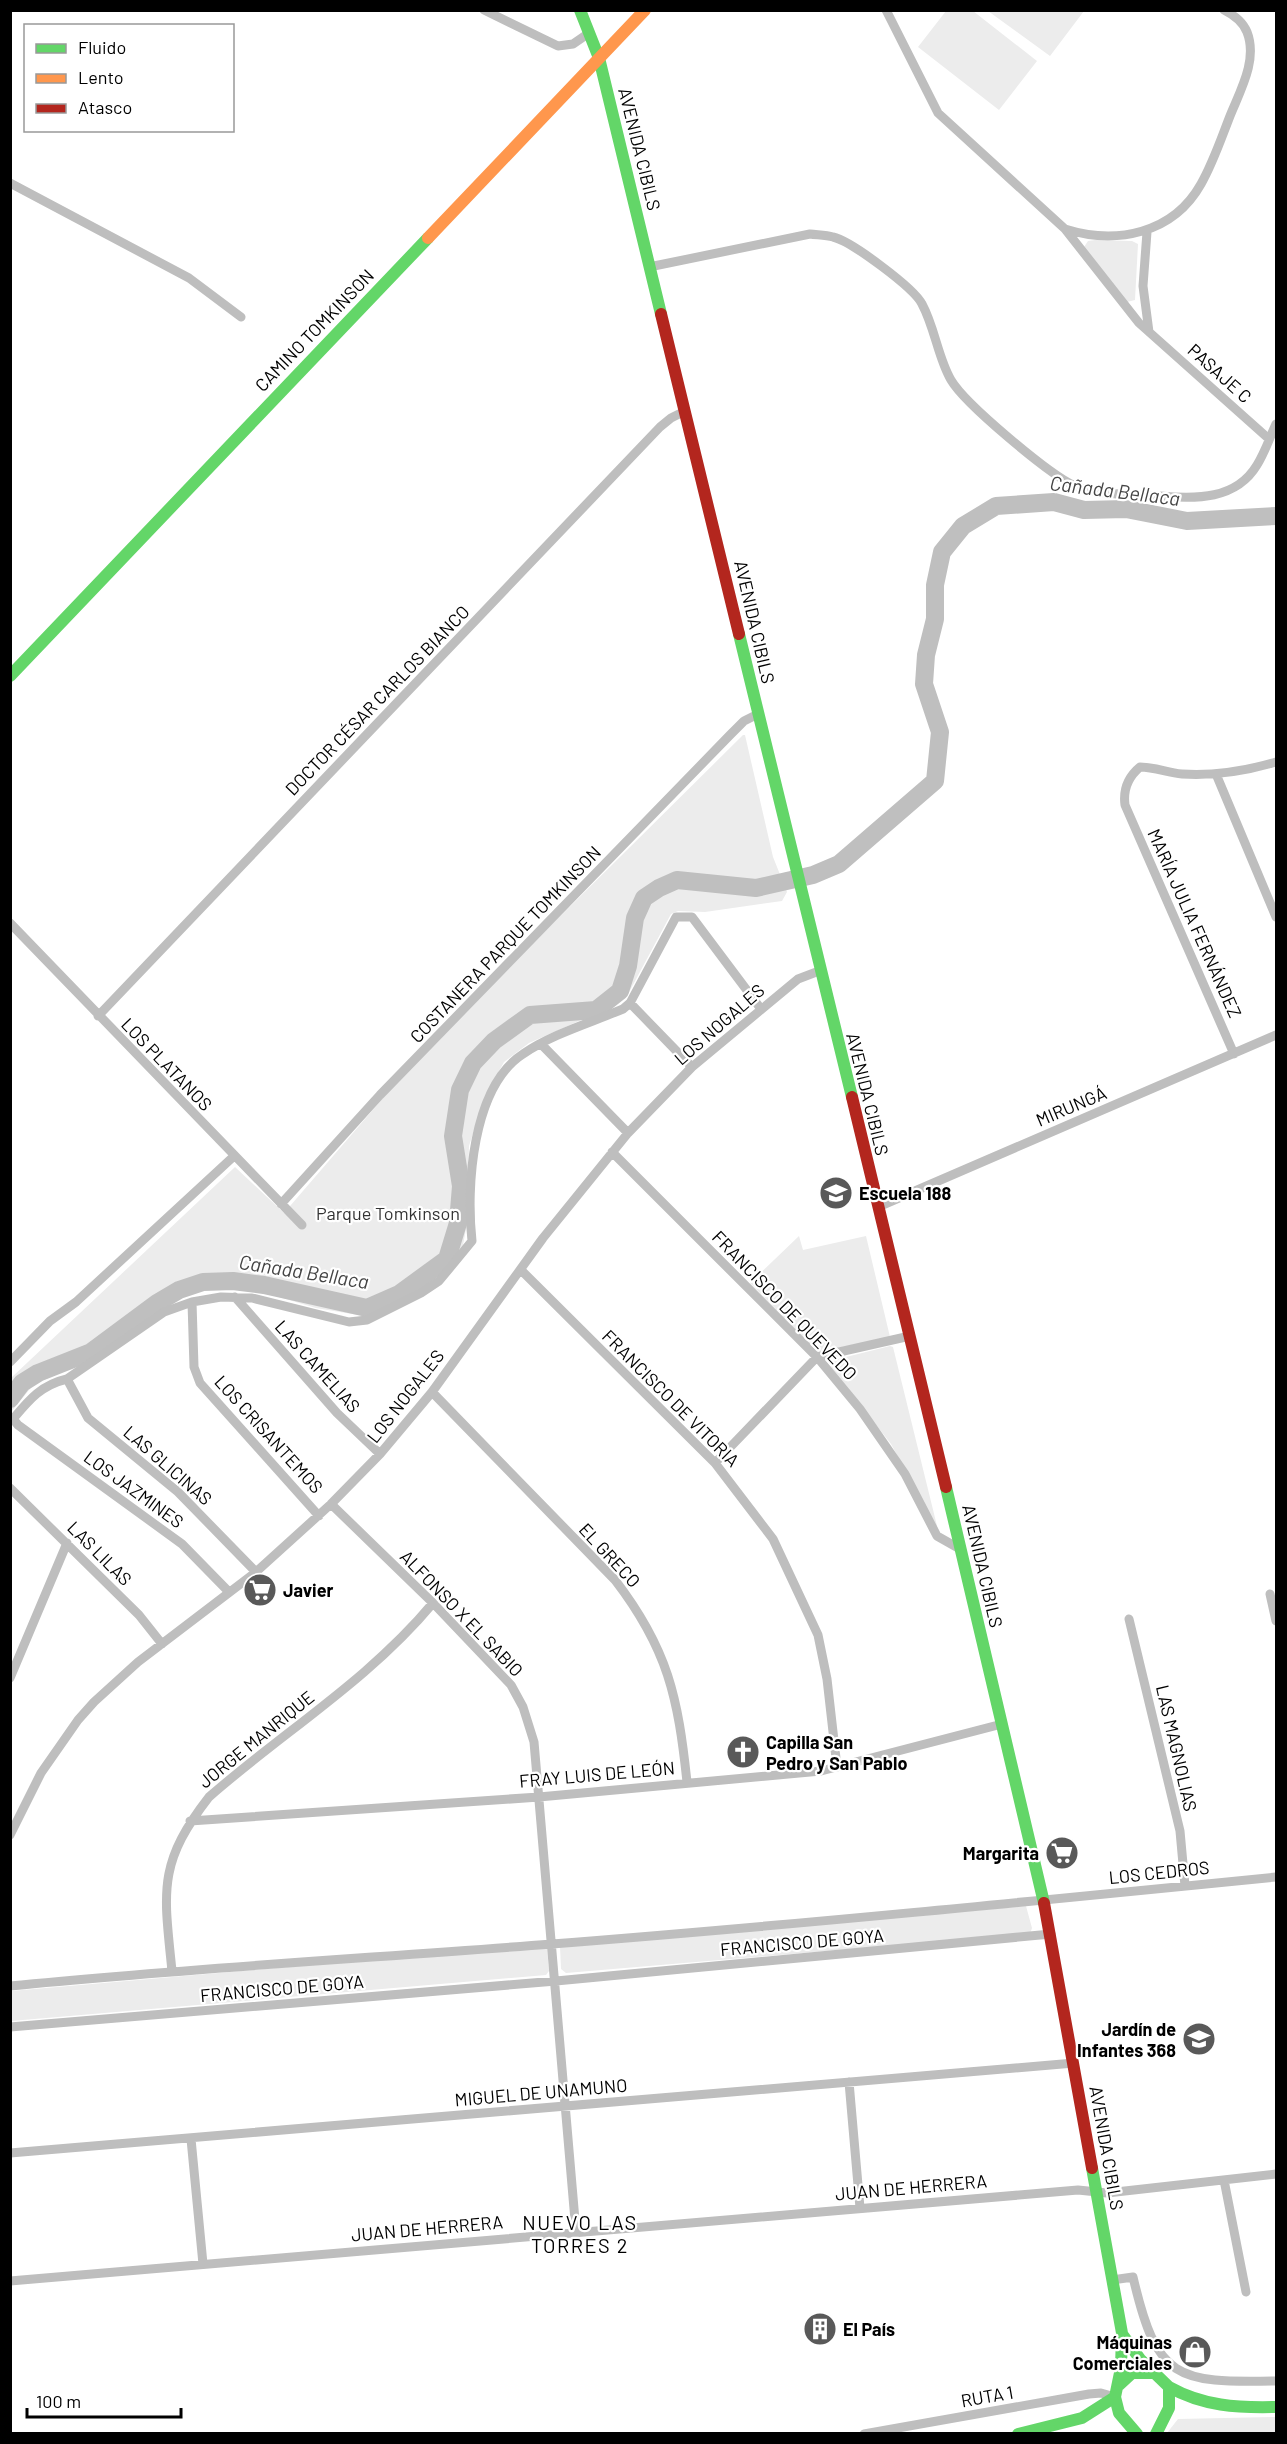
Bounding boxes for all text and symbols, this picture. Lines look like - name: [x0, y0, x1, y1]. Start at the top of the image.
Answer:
- legend: [24, 24, 234, 132]
- text: Fluido: [78, 36, 126, 58]
- text: Lento: [78, 66, 124, 88]
- street label: AVENIDA CIBILS: [614, 85, 666, 213]
- text: Atasco: [78, 96, 132, 118]
- street label: CAMINO TOMKINSON: [250, 264, 378, 396]
- street label: PASAJE C: [1184, 339, 1256, 407]
- water label: Cañada Bellaca: [1049, 470, 1181, 510]
- street label: AVENIDA CIBILS: [730, 558, 780, 686]
- street label: DOCTOR CÉSAR CARLOS BIANCO: [280, 600, 474, 800]
- street label: MARÍA JULIA FERNÁNDEZ: [1143, 825, 1247, 1021]
- street label: COSTANERA PARQUE TOMKINSON: [405, 841, 605, 1047]
- street label: LOS NOGALES: [669, 979, 769, 1069]
- street label: LOS PLATANOS: [117, 1013, 217, 1115]
- street label: AVENIDA CIBILS: [842, 1030, 894, 1158]
- street label: MIRUNGÁ: [1032, 1081, 1110, 1131]
- school or university icon: Escuela 188: [818, 1175, 854, 1211]
- place label: Escuela 188: [859, 1182, 951, 1204]
- park label: Parque Tomkinson: [316, 1202, 460, 1224]
- street label: FRANCISCO DE QUEVEDO: [708, 1226, 862, 1384]
- water label: Cañada Bellaca: [237, 1249, 371, 1293]
- street label: LAS CAMELIAS: [271, 1315, 365, 1417]
- street label: FRANCISCO DE VITORIA: [598, 1325, 744, 1471]
- street label: LOS NOGALES: [362, 1345, 448, 1447]
- street label: LOS CRISANTEMOS: [210, 1370, 328, 1498]
- street label: LAS GLICINAS: [119, 1421, 217, 1509]
- street label: LOS JAZMINES: [80, 1445, 188, 1533]
- street label: AVENIDA CIBILS: [958, 1502, 1008, 1630]
- street label: LAS LILAS: [63, 1516, 137, 1590]
- street label: EL GRECO: [575, 1518, 645, 1592]
- street label: ALFONSO X EL SABIO: [396, 1545, 528, 1681]
- supermarket icon: Javier: [242, 1572, 278, 1608]
- place label: Javier: [283, 1579, 334, 1601]
- street label: LAS MAGNOLIAS: [1152, 1683, 1202, 1813]
- street label: JORGE MANRIQUE: [194, 1686, 318, 1792]
- place label: Capilla San Pedro y San Pablo: [766, 1731, 907, 1774]
- church icon: Capilla San Pedro y San Pablo: [725, 1734, 761, 1770]
- street label: FRAY LUIS DE LEÓN: [518, 1756, 676, 1792]
- supermarket icon: Margarita: [1044, 1835, 1080, 1871]
- place label: Margarita: [963, 1842, 1039, 1864]
- street label: LOS CEDROS: [1108, 1856, 1210, 1888]
- street label: FRANCISCO DE GOYA: [719, 1924, 885, 1960]
- street label: FRANCISCO DE GOYA: [199, 1970, 365, 2006]
- place label: Jardín de Infantes 368: [1077, 2018, 1176, 2061]
- school or university icon: Jardín de Infantes 368: [1181, 2021, 1217, 2057]
- street label: MIGUEL DE UNAMUNO: [454, 2073, 628, 2111]
- street label: AVENIDA CIBILS: [1085, 2084, 1129, 2212]
- street label: JUAN DE HERRERA: [834, 2169, 988, 2205]
- street label: JUAN DE HERRERA: [350, 2210, 504, 2246]
- district label: NUEVO LAS TORRES 2: [522, 2210, 638, 2257]
- building icon: El País: [802, 2311, 838, 2347]
- place label: El País: [843, 2318, 895, 2340]
- place label: Máquinas Comerciales: [1073, 2331, 1172, 2374]
- shop icon: Máquinas Comerciales: [1177, 2334, 1213, 2370]
- scale bar: [27, 2381, 182, 2419]
- street label: RUTA 1: [959, 2381, 1015, 2411]
- text: 100 m: [36, 2390, 81, 2412]

